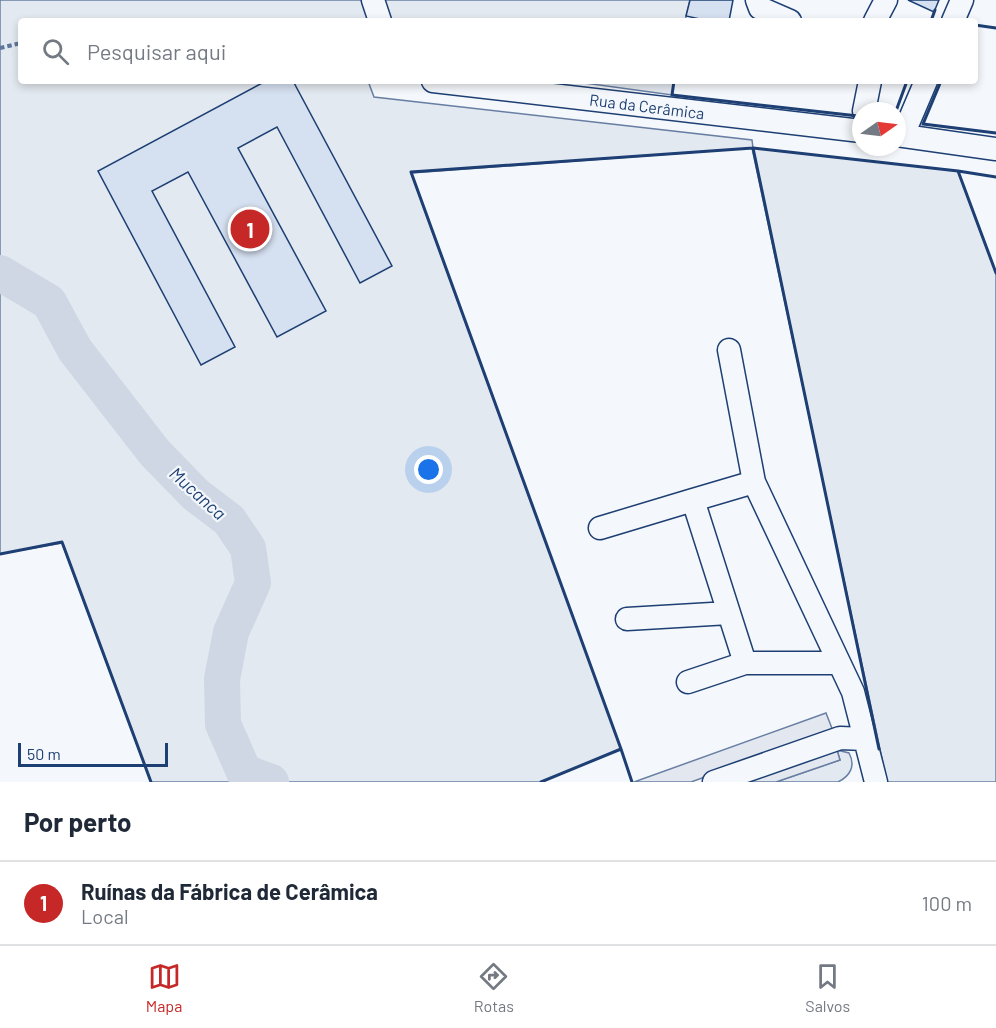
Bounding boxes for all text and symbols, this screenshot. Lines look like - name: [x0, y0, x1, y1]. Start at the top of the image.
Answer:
- search box: [18, 18, 978, 84]
- icon: search: [39, 35, 72, 68]
- text: Pesquisar aqui: [87, 38, 226, 64]
- street label: Rua da Cerâmica: [588, 90, 706, 122]
- north arrow: [852, 102, 906, 156]
- pin: 1: [230, 206, 270, 252]
- your location: [414, 455, 443, 484]
- water label: Mucanca: [165, 462, 231, 524]
- scale bar: [18, 740, 168, 768]
- text: 50 m: [27, 744, 61, 763]
- text: Por perto: [24, 806, 132, 837]
- text: Ruínas da Fábrica de Cerâmica: [81, 878, 378, 904]
- text: 1: [40, 891, 47, 915]
- text: 100 m: [922, 891, 972, 915]
- text: Local: [81, 904, 128, 928]
- tab: Mapa: [146, 960, 182, 1015]
- tab: Rotas: [474, 960, 514, 1015]
- tab: Salvos: [805, 960, 850, 1015]

